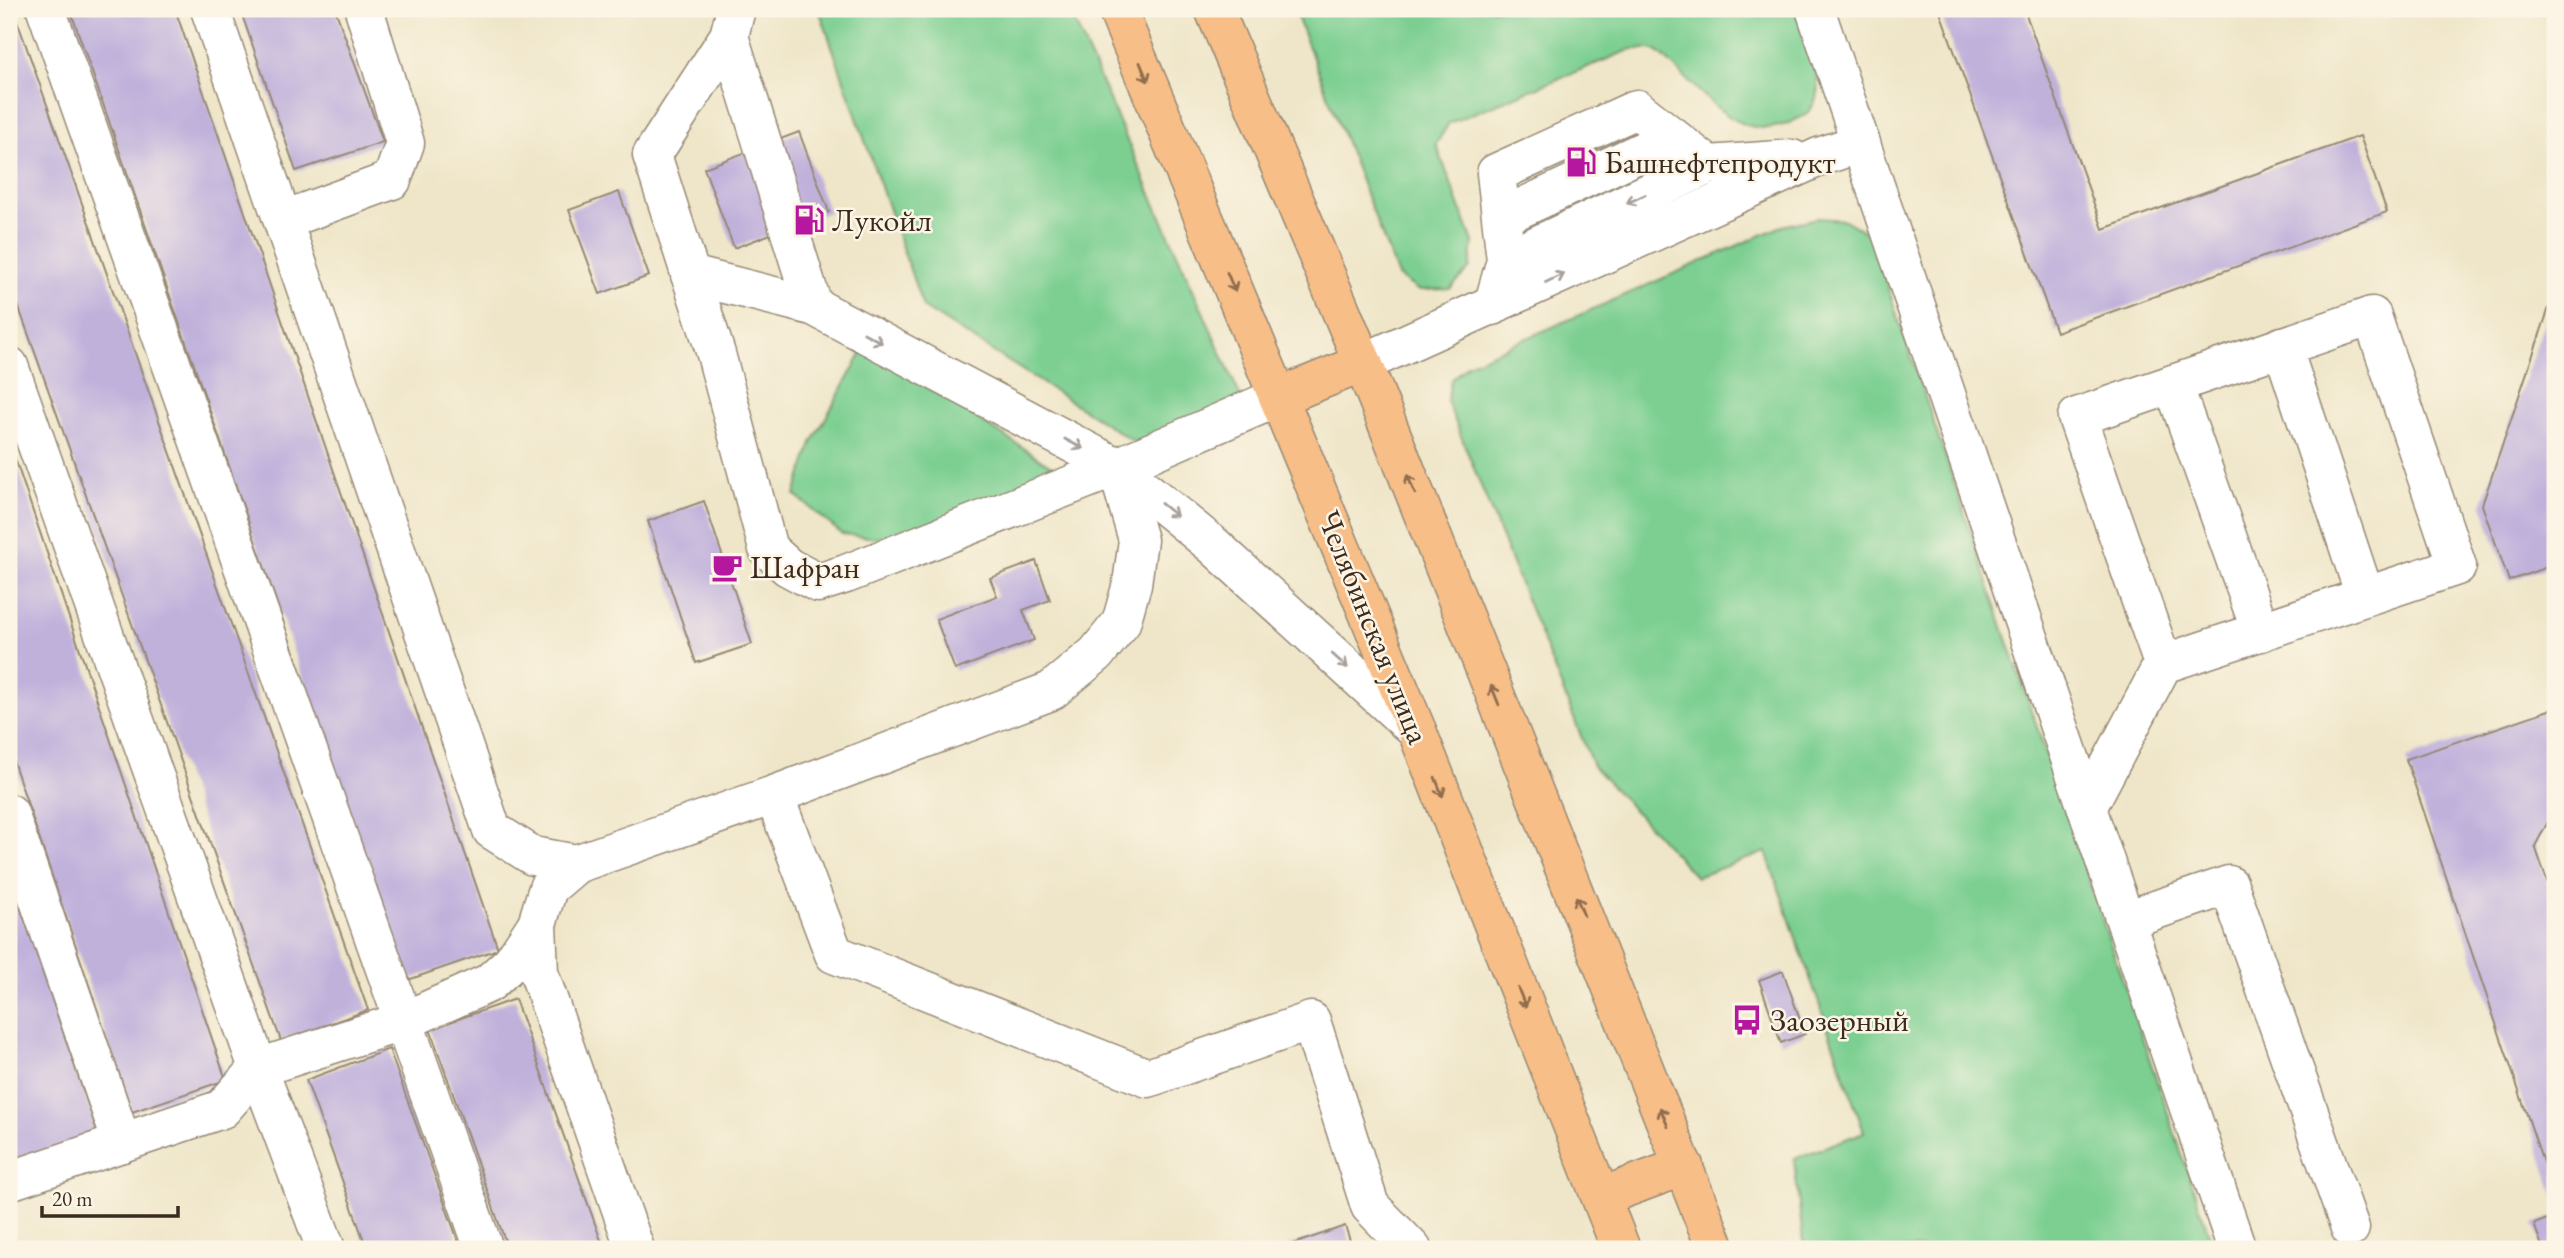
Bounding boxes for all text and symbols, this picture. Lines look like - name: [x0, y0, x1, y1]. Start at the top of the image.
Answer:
- one-way arrow: [1138, 60, 1151, 82]
- place label: Башнефтепродукт: [1604, 141, 1836, 183]
- fuel station icon: Башнефтепродукт: [1564, 145, 1598, 179]
- one-way arrow: [1626, 193, 1647, 206]
- place label: Лукойл: [832, 199, 932, 241]
- fuel station icon: Лукойл: [792, 203, 826, 237]
- one-way arrow: [1225, 270, 1238, 292]
- one-way arrow: [1544, 271, 1565, 284]
- one-way arrow: [862, 332, 883, 346]
- one-way arrow: [1064, 438, 1084, 452]
- one-way arrow: [1403, 473, 1416, 495]
- one-way arrow: [1160, 502, 1178, 518]
- street label: Челябинская улица: [1308, 504, 1440, 750]
- place label: Шафран: [750, 546, 860, 588]
- cafe icon: Шафран: [710, 550, 744, 584]
- one-way arrow: [1331, 652, 1348, 669]
- one-way arrow: [1488, 684, 1501, 706]
- one-way arrow: [1433, 775, 1446, 797]
- one-way arrow: [1572, 896, 1585, 917]
- one-way arrow: [1517, 987, 1530, 1009]
- place label: Заозерный: [1770, 999, 1909, 1041]
- bus stop icon: Заозерный: [1730, 1003, 1764, 1037]
- one-way arrow: [1657, 1107, 1670, 1129]
- scale bar: [42, 1174, 178, 1218]
- text: 20 m: [52, 1185, 93, 1212]

